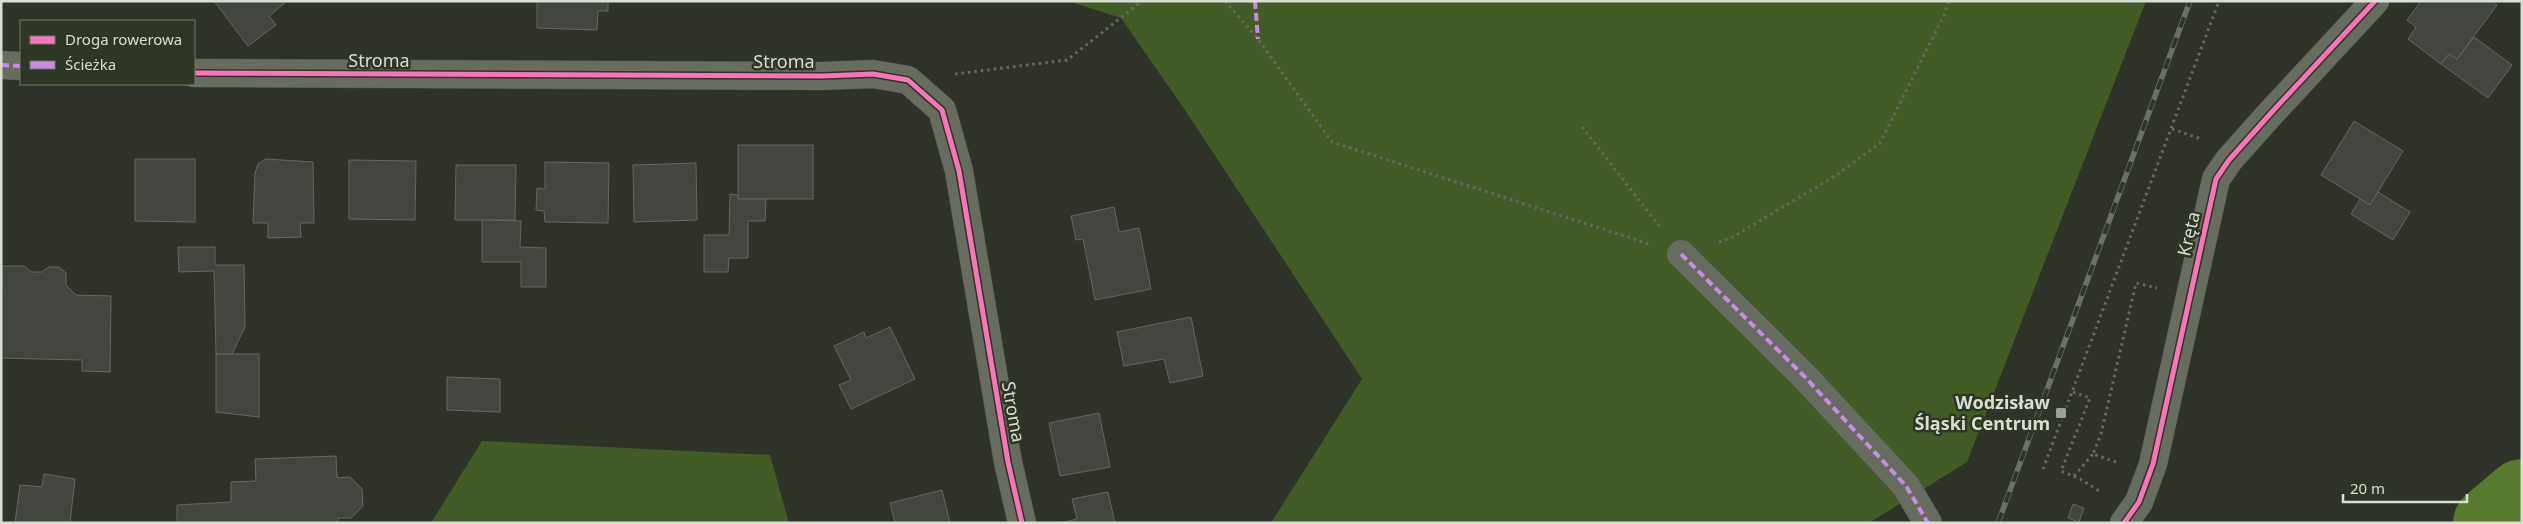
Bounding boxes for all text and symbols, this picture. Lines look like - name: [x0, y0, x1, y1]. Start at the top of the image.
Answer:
- legend: [20, 20, 195, 85]
- text: Droga rowerowa: [65, 29, 182, 49]
- street label: Stroma: [348, 48, 410, 72]
- street label: Stroma: [753, 49, 815, 73]
- text: Ścieżka: [65, 54, 116, 74]
- street label: Kręta: [2171, 209, 2205, 258]
- street label: Stroma: [997, 380, 1031, 444]
- place label: Wodzisław Śląski Centrum: [1915, 390, 2051, 435]
- marker: Wodzisław Śląski Centrum: [2054, 406, 2068, 420]
- scale bar: [2343, 472, 2467, 504]
- text: 20 m: [2350, 478, 2385, 498]

